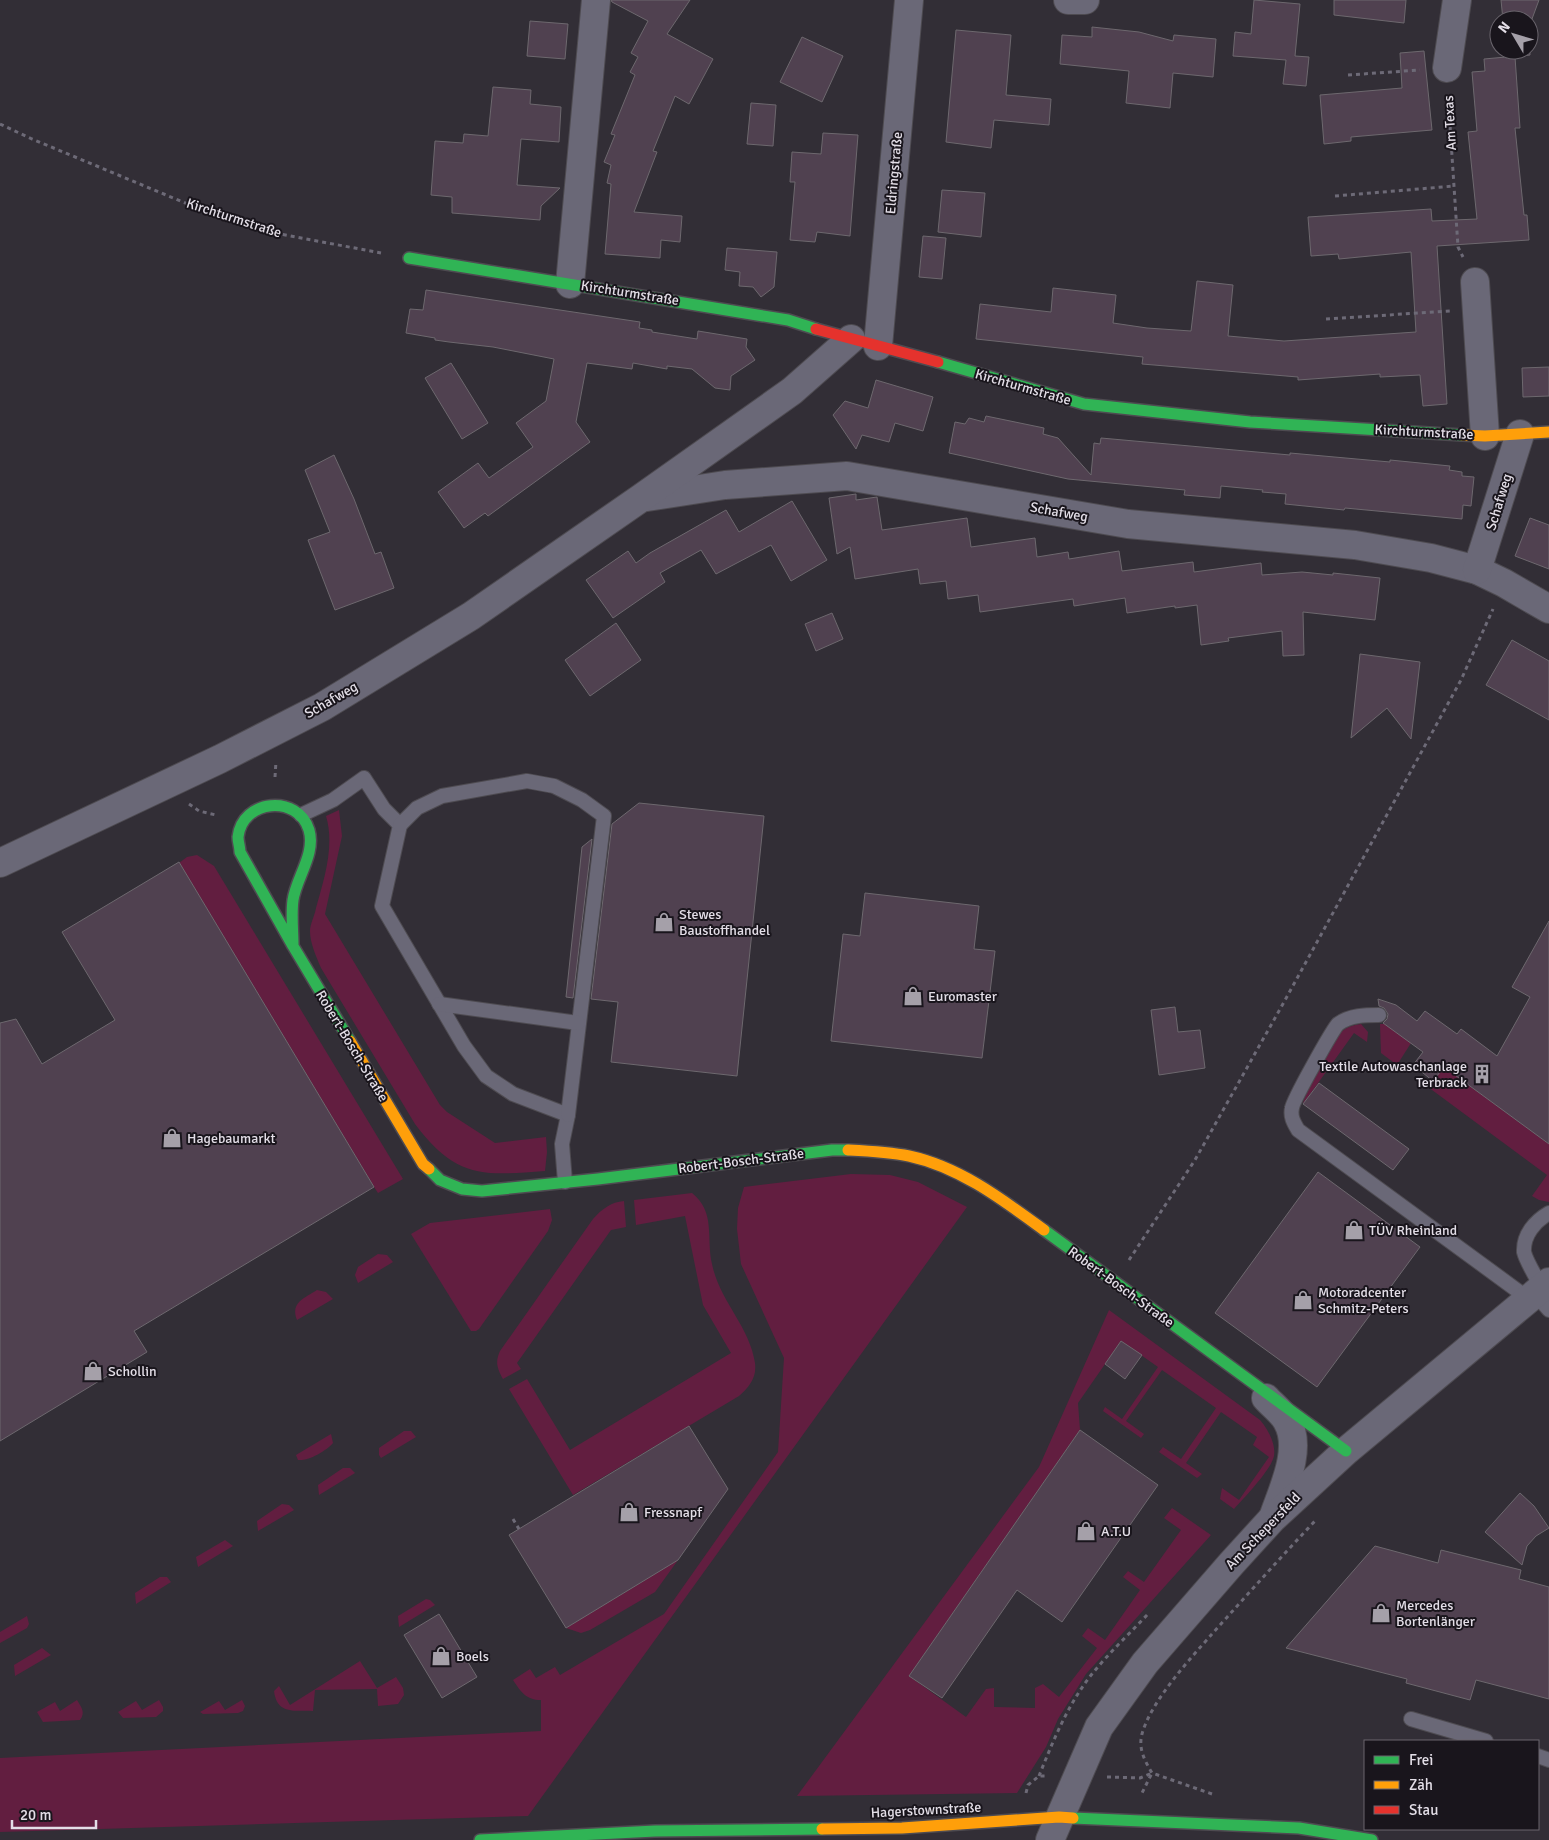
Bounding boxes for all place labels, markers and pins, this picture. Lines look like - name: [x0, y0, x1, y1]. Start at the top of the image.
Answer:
- place label: Stewes Baustoffhandel: [679, 906, 770, 939]
- shop icon: Stewes Baustoffhandel: [653, 911, 675, 933]
- shop icon: Euromaster: [902, 985, 924, 1007]
- place label: Euromaster: [928, 988, 998, 1005]
- place label: Textile Autowaschanlage Terbrack: [1319, 1058, 1467, 1091]
- building icon: Textile Autowaschanlage Terbrack: [1471, 1063, 1493, 1085]
- shop icon: Hagebaumarkt: [161, 1127, 183, 1149]
- place label: Hagebaumarkt: [187, 1130, 275, 1147]
- shop icon: TÜV Rheinland: [1343, 1219, 1365, 1241]
- place label: TÜV Rheinland: [1369, 1222, 1457, 1239]
- place label: Motoradcenter Schmitz-Peters: [1318, 1284, 1409, 1317]
- shop icon: Motoradcenter Schmitz-Peters: [1292, 1289, 1314, 1311]
- shop icon: Schollin: [82, 1360, 104, 1382]
- place label: Schollin: [108, 1363, 157, 1380]
- shop icon: Fressnapf: [618, 1501, 640, 1523]
- place label: Fressnapf: [644, 1504, 703, 1521]
- shop icon: A.T.U: [1075, 1520, 1097, 1542]
- place label: A.T.U: [1101, 1523, 1131, 1540]
- place label: Mercedes Bortenlänger: [1396, 1597, 1476, 1630]
- shop icon: Mercedes Bortenlänger: [1370, 1602, 1392, 1624]
- shop icon: Boels: [430, 1645, 452, 1667]
- place label: Boels: [456, 1648, 489, 1665]

